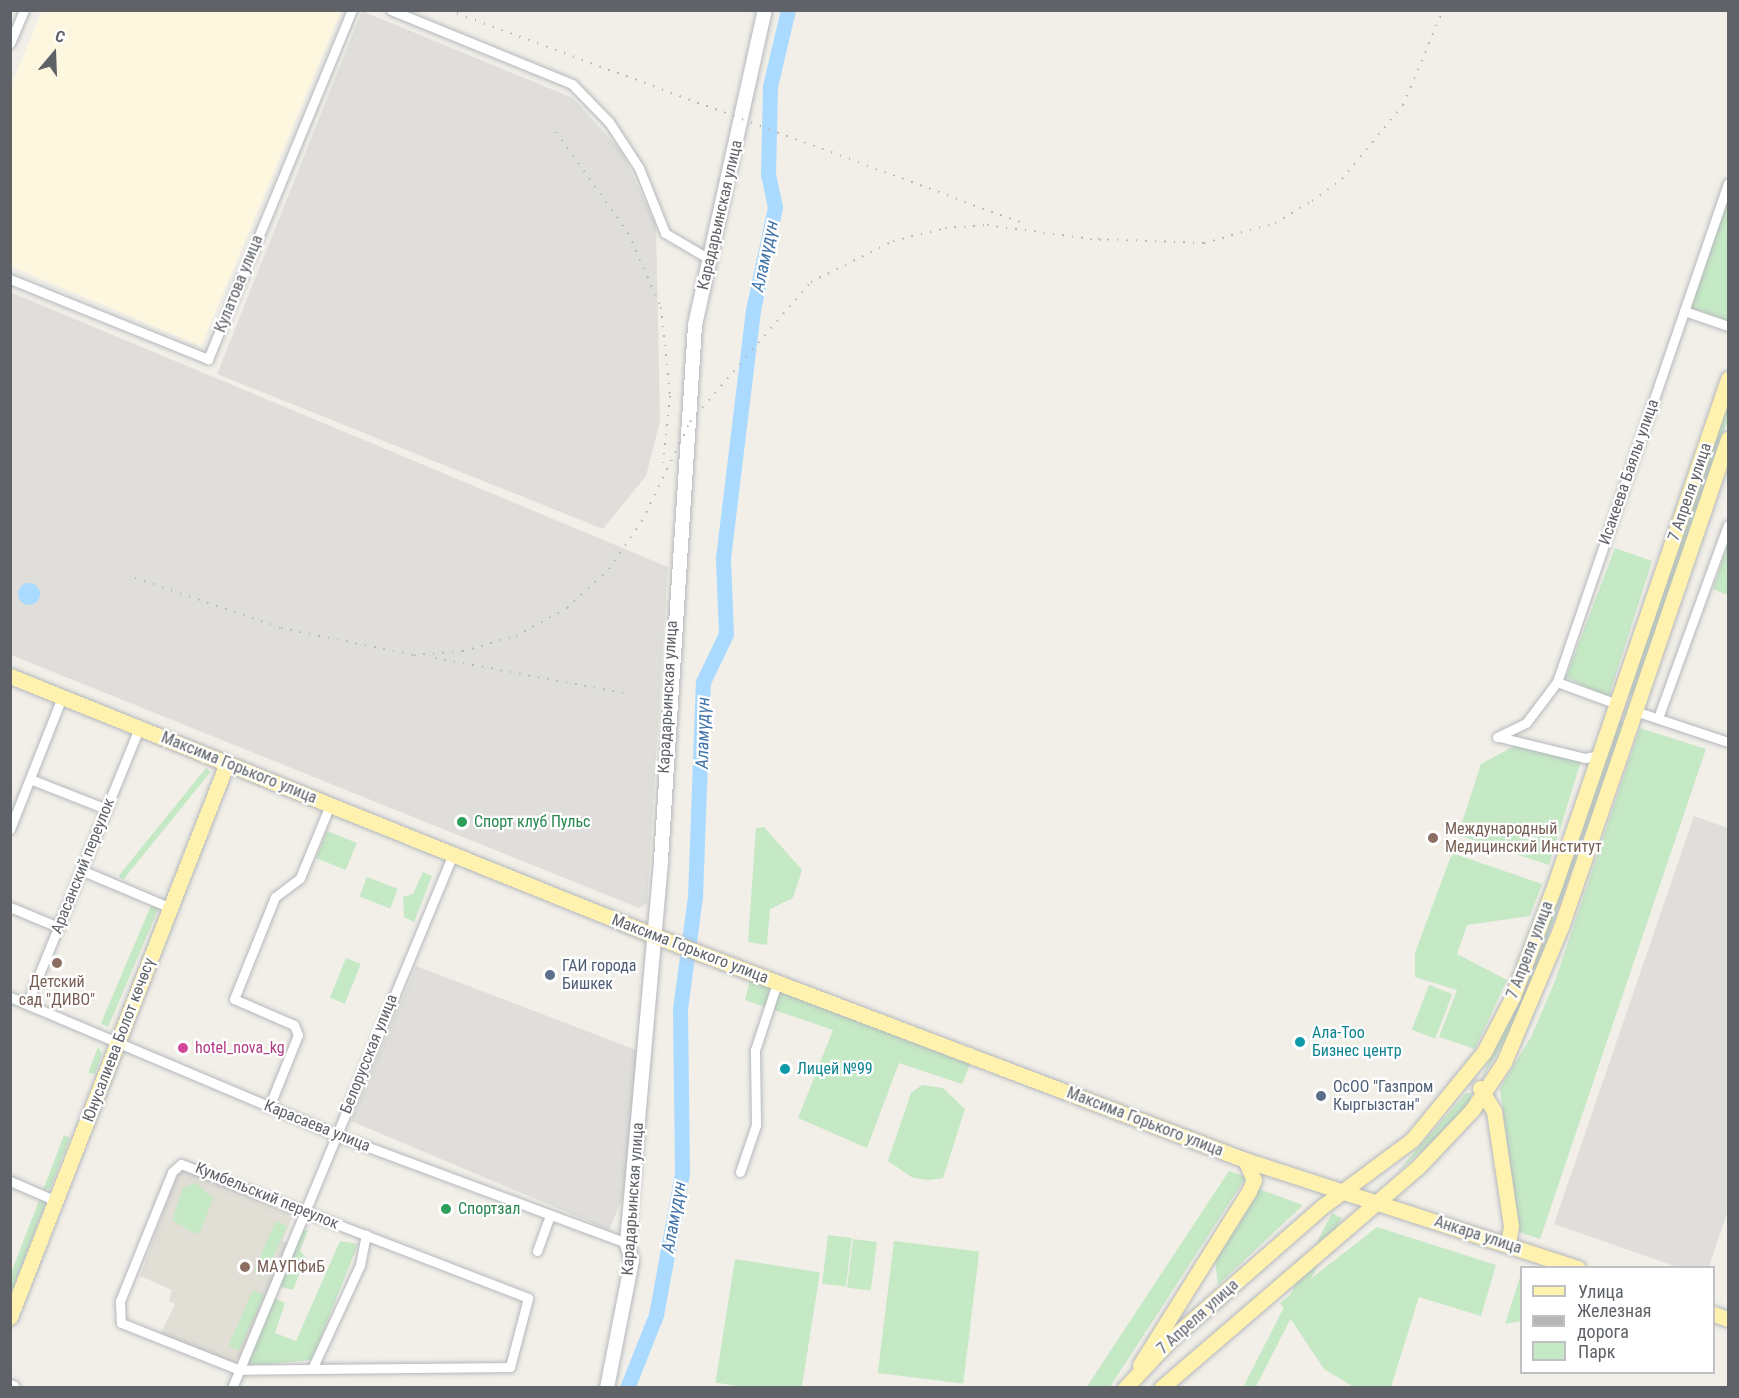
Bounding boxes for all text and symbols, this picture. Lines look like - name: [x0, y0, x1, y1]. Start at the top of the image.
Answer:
- north arrow: [24, 24, 84, 84]
- text: С: [53, 26, 67, 47]
- street label: Карадарьинская улица: [693, 138, 747, 292]
- water label: Аламүдүн: [747, 219, 783, 293]
- street label: Кулатова улица: [211, 233, 267, 335]
- street label: Исакеева Баялы улица: [1595, 397, 1663, 547]
- street label: 7 Апреля улица: [1664, 440, 1716, 544]
- street label: Карадарьинская улица: [654, 620, 682, 774]
- water label: Аламүдүн: [692, 697, 714, 769]
- street label: Максима Горького улица: [158, 728, 320, 808]
- street label: Арасанский переулок: [47, 796, 119, 936]
- place label: Спорт клуб Пульс: [474, 812, 590, 832]
- marker: Спорт клуб Пульс: [455, 815, 469, 829]
- place label: Международный Медицинский Институт: [1445, 819, 1602, 857]
- marker: Международный Медицинский Институт: [1426, 831, 1440, 845]
- street label: 7 Апреля улица: [1503, 899, 1557, 1001]
- street label: Максима Горького улица: [609, 910, 771, 988]
- street label: Юнусалиева Болот көчөсү: [79, 955, 159, 1125]
- marker: Детский сад "ДИВО": [50, 956, 64, 970]
- place label: ГАИ города Бишкек: [562, 956, 637, 994]
- marker: ГАИ города Бишкек: [543, 968, 557, 982]
- place label: Детский сад "ДИВО": [19, 972, 95, 1010]
- street label: Белорусская улица: [336, 991, 402, 1117]
- place label: Ала-Тоо Бизнес центр: [1312, 1023, 1402, 1061]
- marker: Ала-Тоо Бизнес центр: [1293, 1035, 1307, 1049]
- place label: hotel_nova_kg: [195, 1038, 285, 1058]
- marker: hotel_nova_kg: [176, 1041, 190, 1055]
- place label: Лицей №99: [797, 1059, 873, 1079]
- marker: Лицей №99: [778, 1062, 792, 1076]
- place label: ОсОО "Газпром Кыргызстан": [1333, 1077, 1433, 1115]
- street label: Максима Горького улица: [1064, 1083, 1226, 1161]
- marker: ОсОО "Газпром Кыргызстан": [1314, 1089, 1328, 1103]
- street label: Карасаева улица: [261, 1096, 373, 1156]
- street label: Карадарьинская улица: [618, 1122, 648, 1276]
- street label: Кумбельский переулок: [192, 1158, 342, 1234]
- water label: Аламүдүн: [657, 1180, 691, 1254]
- place label: Спортзал: [458, 1199, 520, 1219]
- marker: Спортзал: [439, 1202, 453, 1216]
- street label: Анкара улица: [1432, 1212, 1524, 1258]
- place label: МАУПФиБ: [257, 1257, 325, 1277]
- marker: МАУПФиБ: [238, 1260, 252, 1274]
- legend: [1520, 1266, 1715, 1374]
- street label: 7 Апреля улица: [1153, 1276, 1243, 1358]
- text: Улица: [1578, 1281, 1624, 1302]
- text: Железная дорога: [1577, 1300, 1652, 1342]
- text: Парк: [1578, 1341, 1615, 1362]

